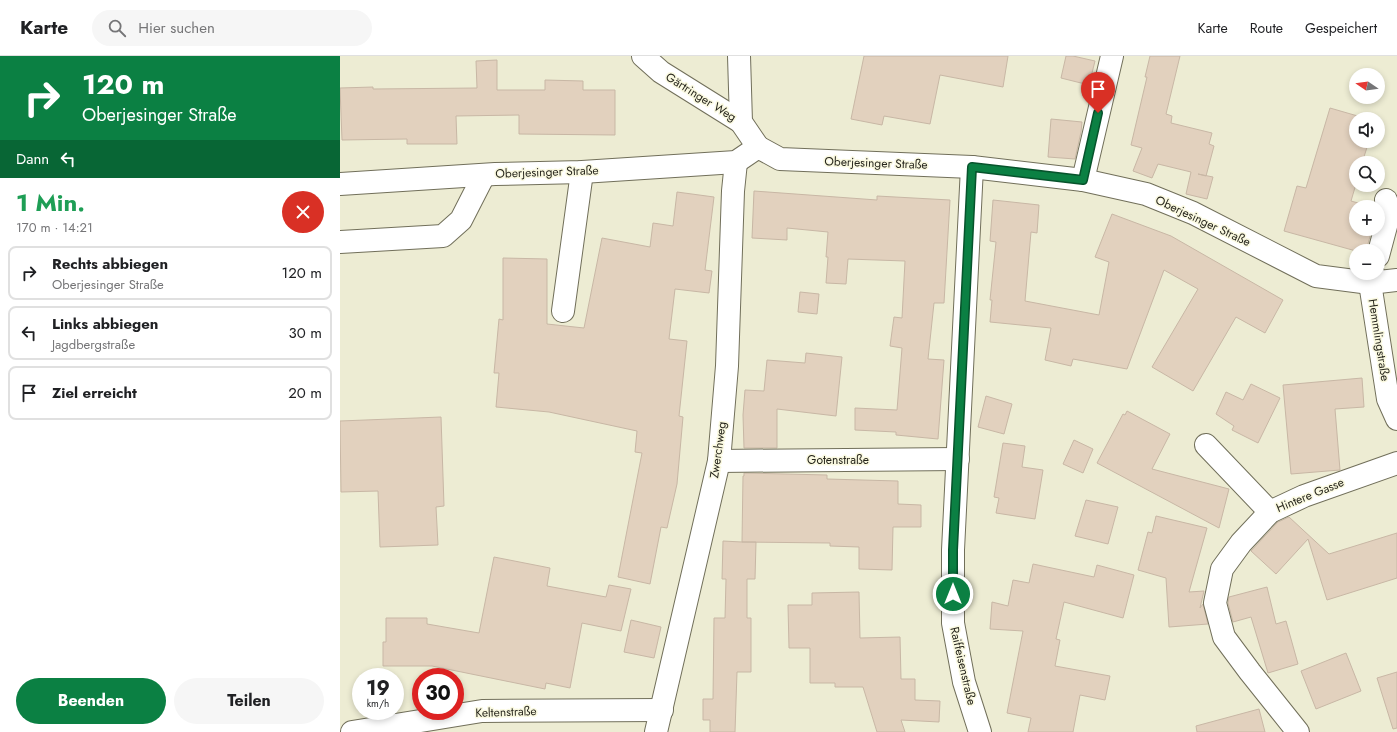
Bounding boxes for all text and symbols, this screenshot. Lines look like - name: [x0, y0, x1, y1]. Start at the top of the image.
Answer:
- search box: [92, 10, 372, 46]
- text: Karte: [20, 14, 68, 41]
- icon: search: [106, 17, 128, 39]
- text: Hier suchen: [138, 17, 215, 39]
- text: Karte: [1198, 18, 1228, 38]
- text: Route: [1250, 18, 1283, 38]
- text: Gespeichert: [1305, 18, 1377, 38]
- text: 120 m: [82, 64, 165, 105]
- street label: Gärtringer Weg: [662, 68, 740, 126]
- north arrow: [1349, 68, 1385, 104]
- map controls: [1349, 68, 1385, 280]
- icon: right: [16, 72, 68, 124]
- pin: [1081, 72, 1115, 113]
- icon: arrive: [1087, 78, 1109, 100]
- text: Oberjesinger Straße: [82, 102, 237, 128]
- button: sound: [1349, 112, 1385, 148]
- text: Dann: [16, 148, 49, 170]
- icon: left: [57, 148, 79, 170]
- street label: Oberjesinger Straße: [824, 152, 928, 174]
- button: search: [1349, 156, 1385, 192]
- street label: Oberjesinger Straße: [495, 161, 599, 183]
- text: 1 Min.: [16, 185, 85, 220]
- button: close: [282, 191, 324, 233]
- street label: Oberjesinger Straße: [1152, 191, 1254, 251]
- button: +: [1349, 200, 1385, 236]
- text: 170 m · 14:21: [16, 218, 93, 237]
- button: −: [1349, 244, 1385, 280]
- text: Rechts abbiegen: [52, 253, 168, 275]
- icon: right: [18, 262, 40, 284]
- text: 120 m: [282, 262, 322, 284]
- text: Oberjesinger Straße: [52, 275, 164, 294]
- street label: Hemmlingstraße: [1364, 298, 1394, 382]
- text: Links abbiegen: [52, 313, 158, 335]
- icon: left: [18, 322, 40, 344]
- text: 30 m: [289, 322, 322, 344]
- text: Jagdbergstraße: [52, 335, 135, 354]
- icon: arrive: [18, 382, 40, 404]
- text: Ziel erreicht: [52, 382, 137, 404]
- text: 20 m: [288, 382, 322, 404]
- street label: Zwerchweg: [705, 421, 731, 479]
- street label: Gotenstraße: [807, 451, 869, 469]
- street label: Hintere Gasse: [1273, 473, 1347, 517]
- position arrow: [932, 573, 974, 615]
- street label: Raiffeisenstraße: [945, 625, 981, 707]
- speed limit sign: 30: [412, 668, 464, 720]
- text: 19: [366, 674, 390, 703]
- button: Beenden: [16, 678, 166, 724]
- button: Teilen: [174, 678, 324, 724]
- text: km/h: [367, 696, 389, 711]
- street label: Keltenstraße: [475, 702, 537, 722]

